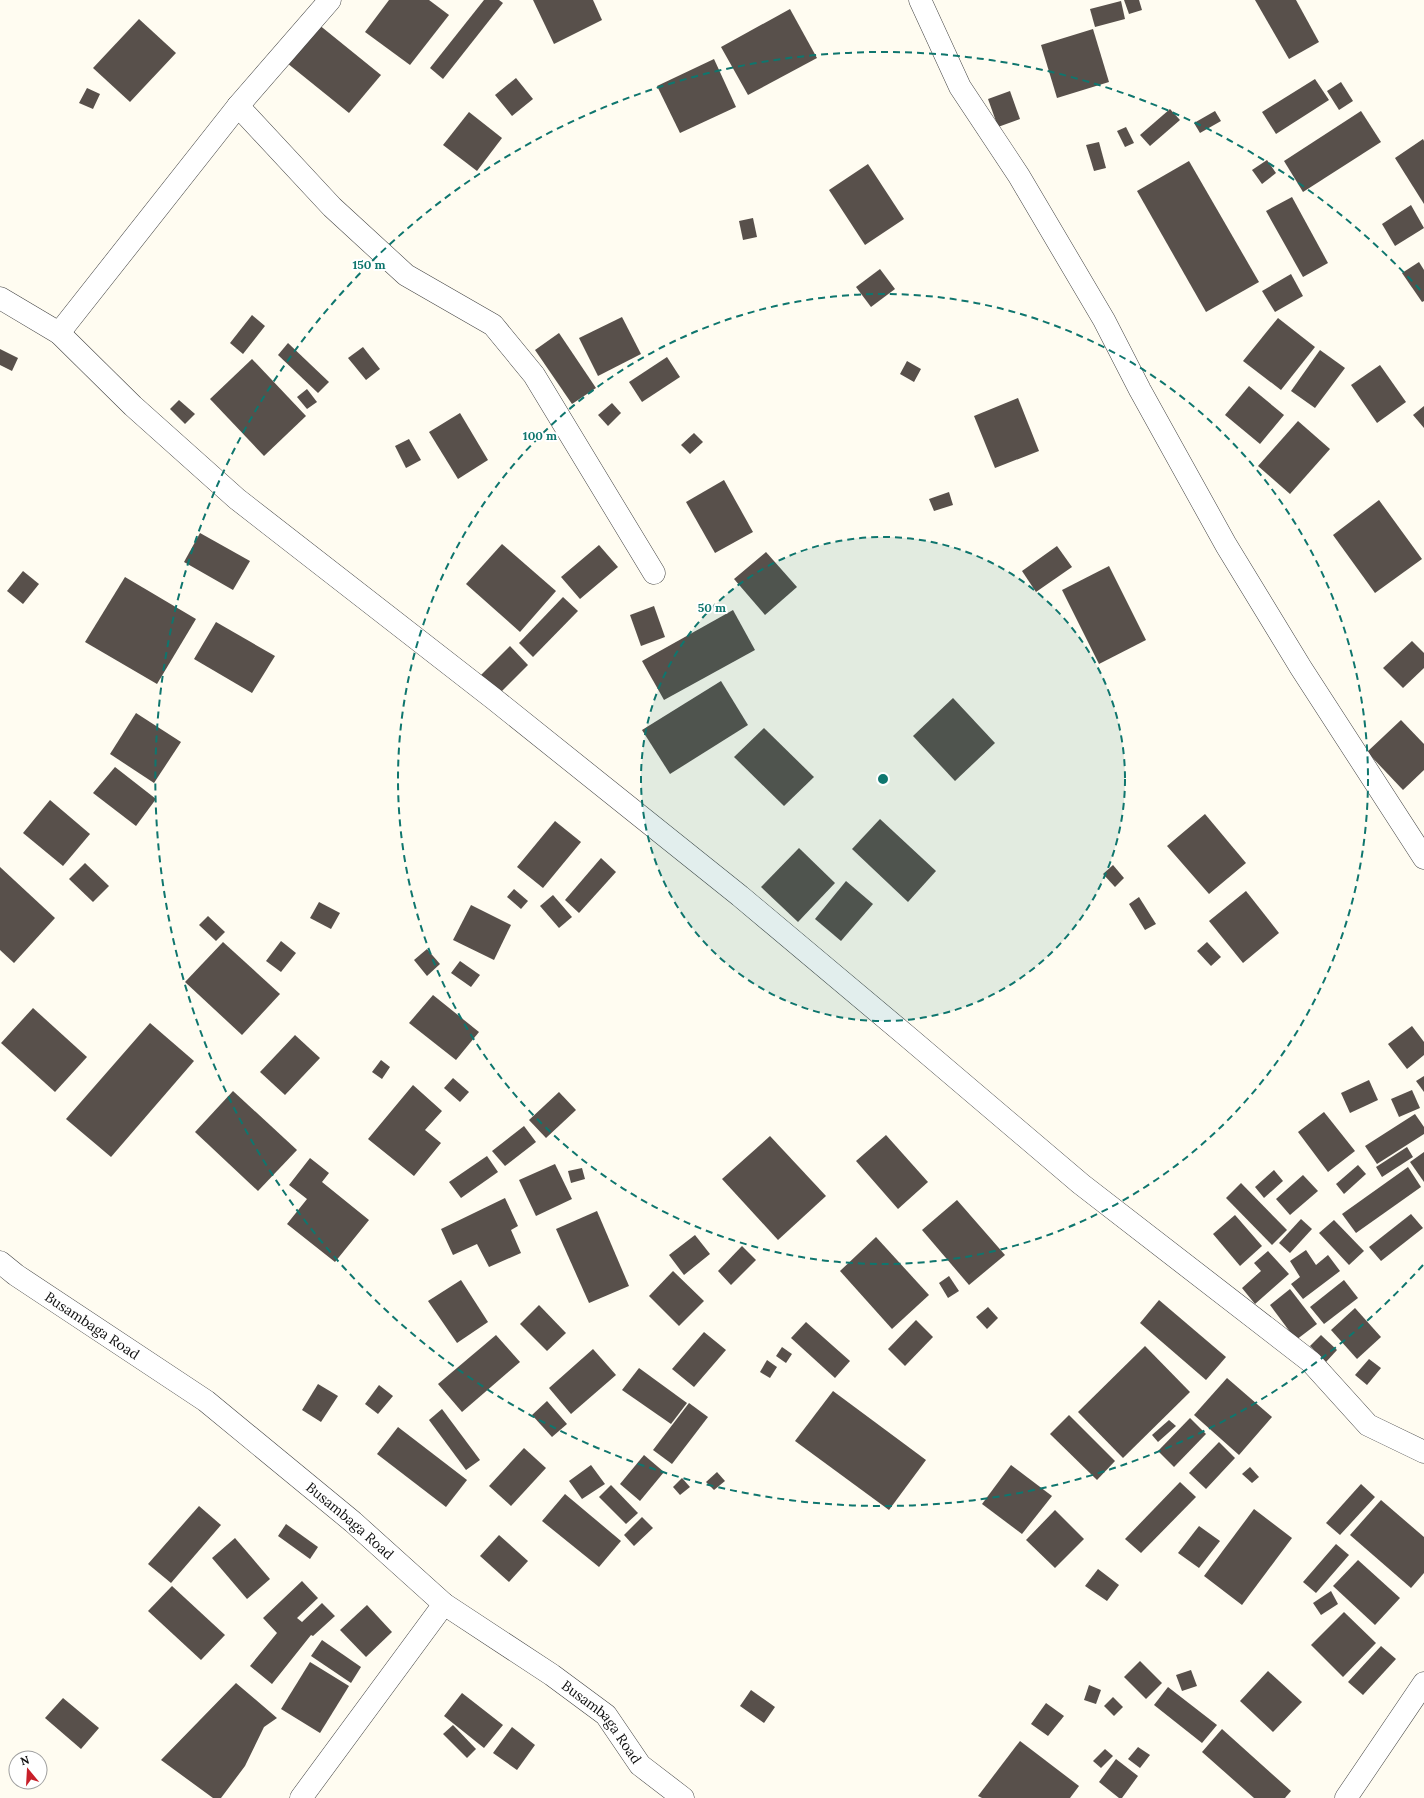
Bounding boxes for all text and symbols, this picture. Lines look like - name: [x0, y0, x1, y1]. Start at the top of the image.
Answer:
- text: 150 m: [352, 257, 386, 272]
- text: 100 m: [523, 428, 557, 443]
- text: 50 m: [698, 600, 726, 615]
- centre of rings: [876, 772, 890, 786]
- street label: Busambaga Road: [41, 1288, 143, 1363]
- street label: Busambaga Road: [303, 1478, 398, 1563]
- street label: Busambaga Road: [558, 1676, 645, 1767]
- north arrow: [8, 1750, 48, 1790]
- text: N: [19, 1752, 32, 1768]

